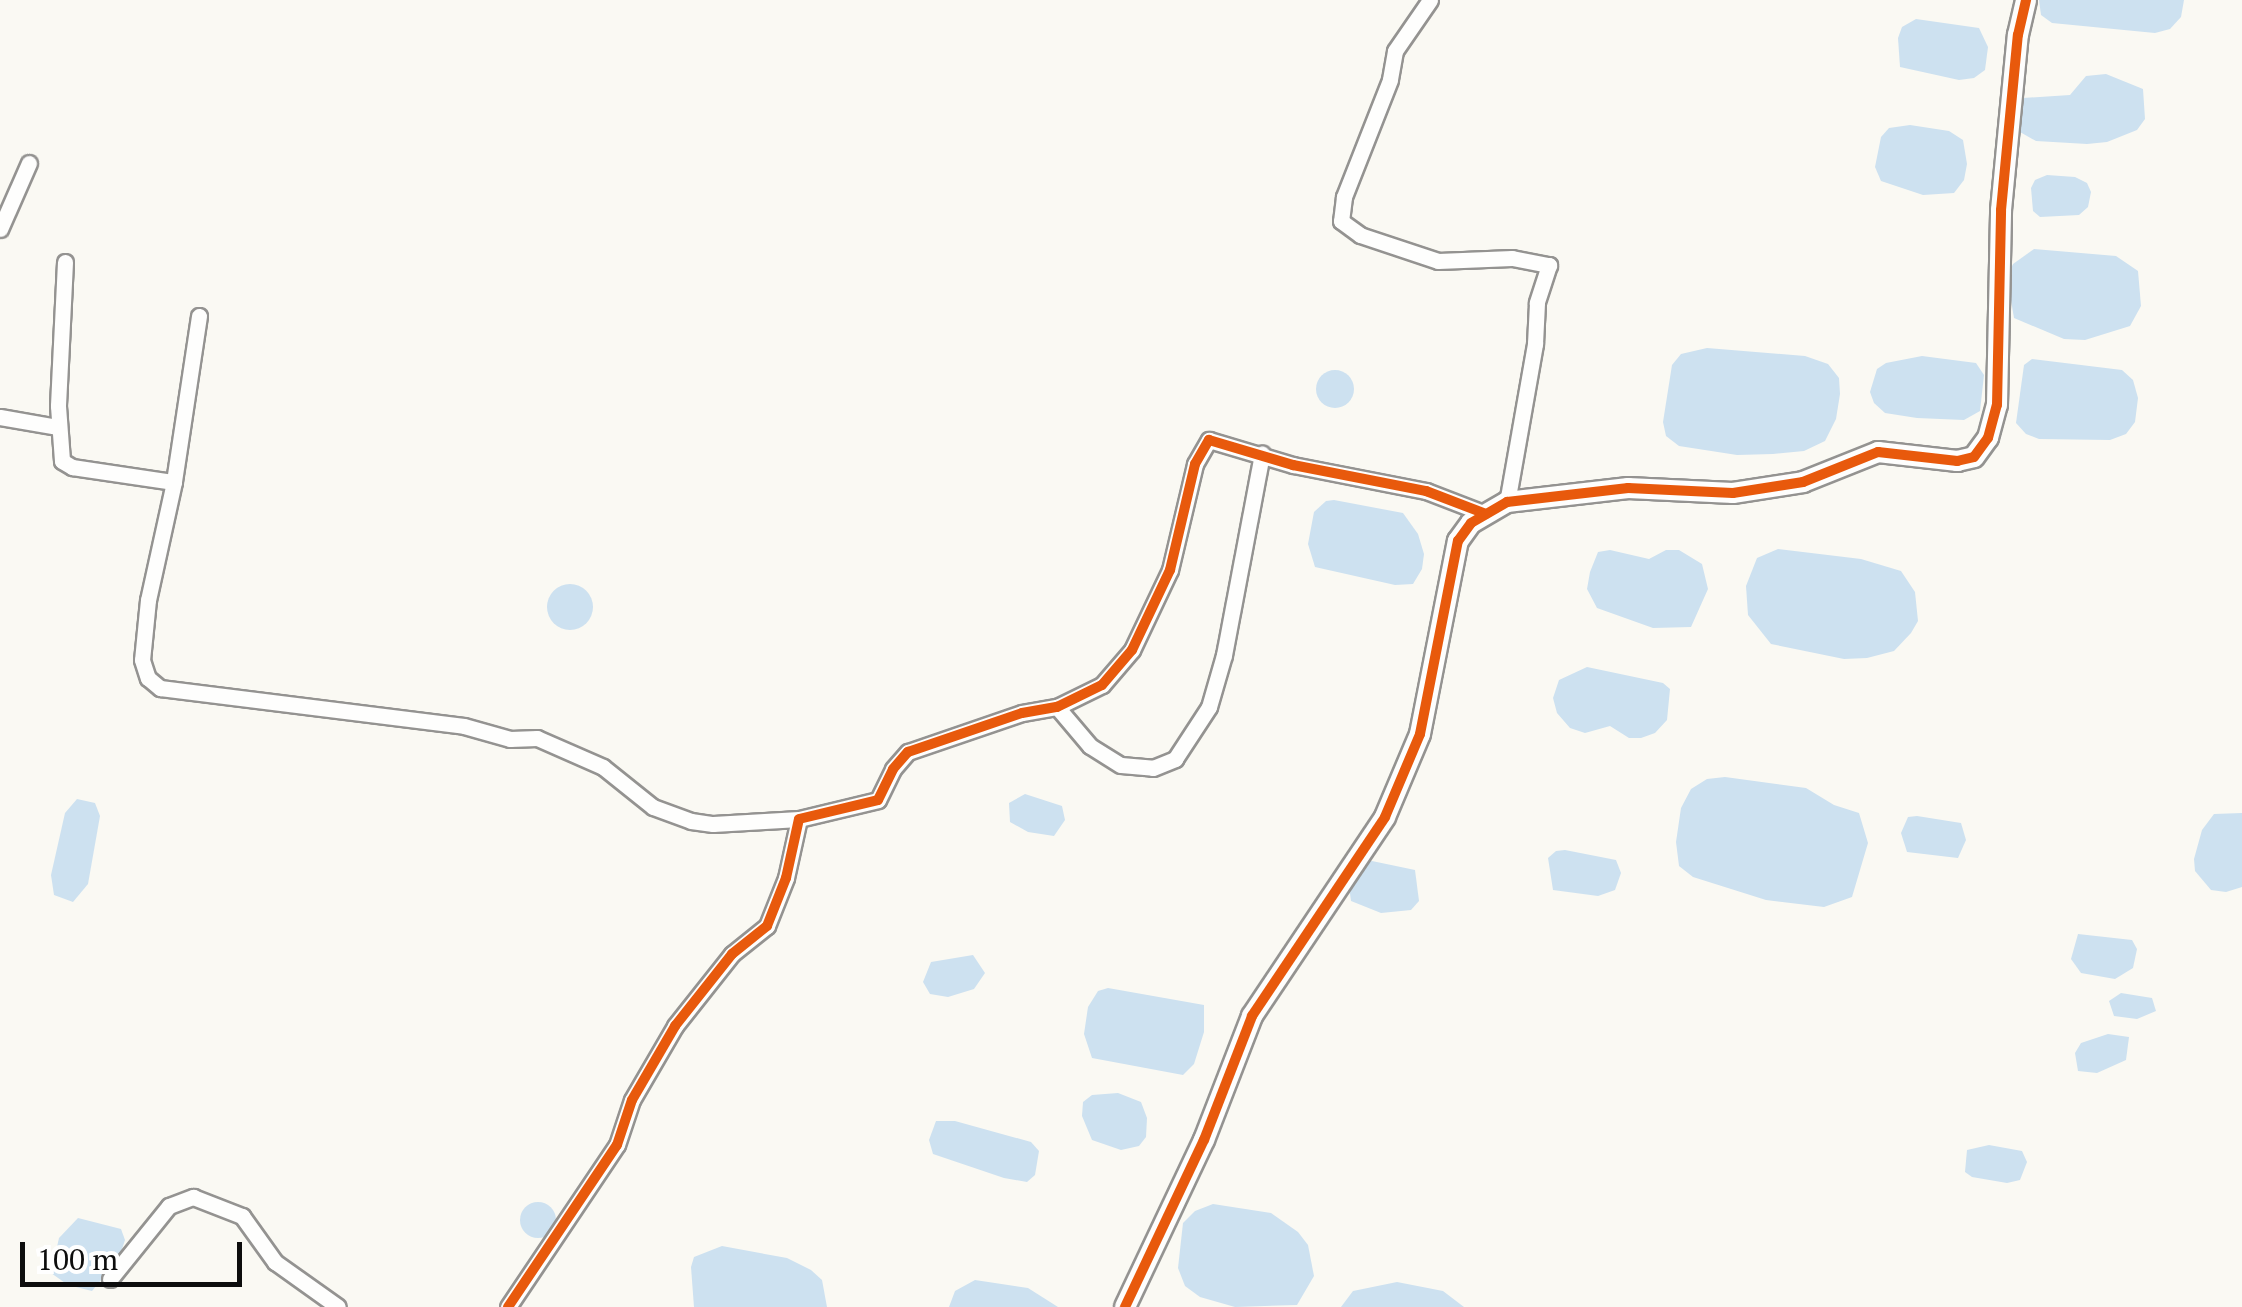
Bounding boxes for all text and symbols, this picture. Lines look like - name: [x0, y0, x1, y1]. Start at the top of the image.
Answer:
- scale bar: [25, 1222, 248, 1284]
- text: 100 m: [37, 1239, 118, 1279]

